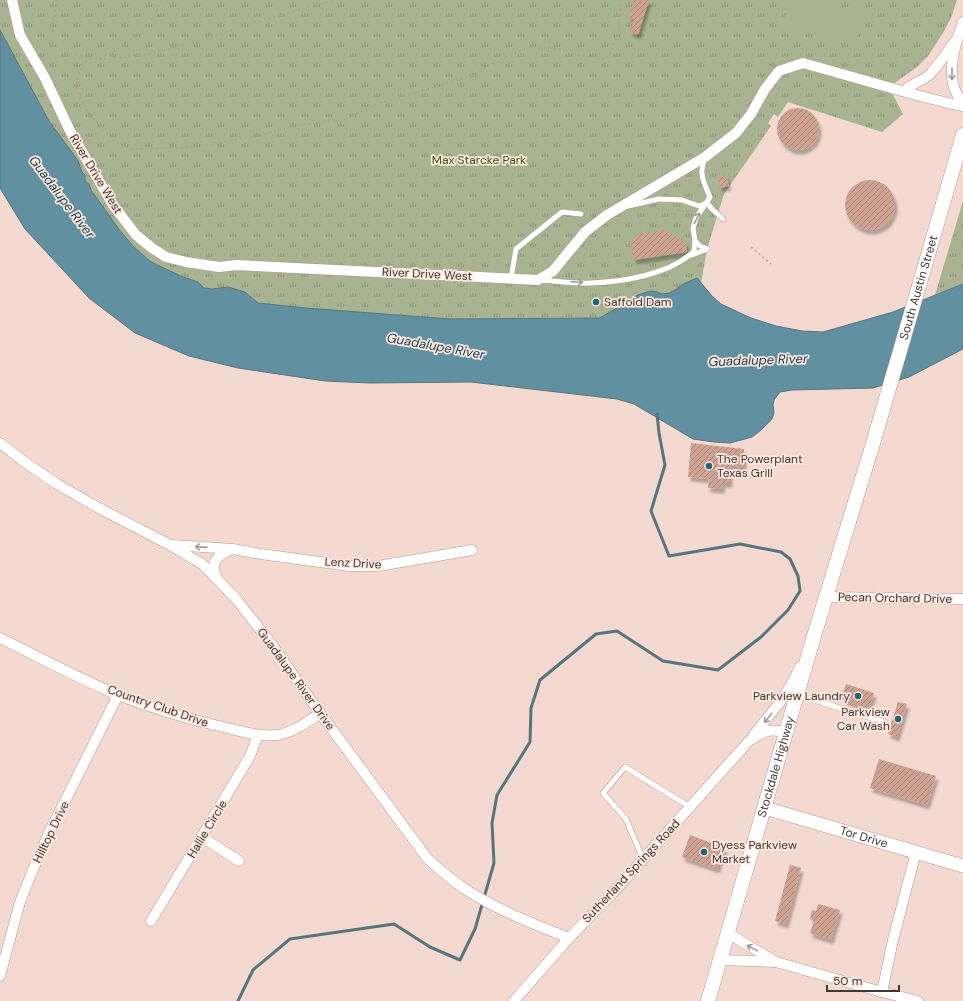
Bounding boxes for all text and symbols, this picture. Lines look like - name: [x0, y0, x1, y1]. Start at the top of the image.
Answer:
- one-way arrow: [948, 67, 956, 80]
- street label: River Drive West: [66, 131, 126, 217]
- water label: Guadalupe River: [25, 152, 99, 243]
- park label: Max Starcke Park: [432, 152, 526, 168]
- one-way arrow: [694, 212, 701, 224]
- street label: South Austin Street: [896, 233, 941, 342]
- street label: River Drive West: [381, 264, 473, 284]
- one-way arrow: [570, 279, 583, 286]
- place label: Saffold Dam: [604, 294, 671, 310]
- marker: Saffold Dam: [591, 297, 601, 307]
- water label: Guadalupe River: [386, 329, 488, 363]
- water label: Guadalupe River: [708, 350, 809, 370]
- place label: The Powerplant Texas Grill: [717, 451, 803, 481]
- marker: The Powerplant Texas Grill: [704, 461, 714, 471]
- one-way arrow: [195, 544, 208, 551]
- street label: Lenz Drive: [324, 554, 382, 572]
- street label: Pecan Orchard Drive: [838, 589, 952, 607]
- street label: Guadalupe River Drive: [254, 625, 339, 733]
- street label: Country Club Drive: [105, 681, 211, 731]
- place label: Parkview Laundry: [753, 688, 850, 704]
- marker: Parkview Laundry: [853, 691, 863, 701]
- place label: Parkview Car Wash: [837, 704, 890, 734]
- one-way arrow: [763, 713, 772, 723]
- street label: Stockdale Highway: [754, 714, 798, 819]
- marker: Parkview Car Wash: [893, 714, 903, 724]
- street label: Hallie Circle: [183, 797, 231, 861]
- street label: Hilltop Drive: [29, 798, 73, 866]
- street label: Sutherland Springs Road: [579, 816, 683, 926]
- street label: Tor Drive: [838, 822, 890, 852]
- place label: Dyess Parkview Market: [712, 837, 797, 867]
- marker: Dyess Parkview Market: [699, 847, 709, 857]
- one-way arrow: [746, 943, 758, 951]
- scale bar: [827, 967, 899, 993]
- text: 50 m: [833, 973, 862, 989]

